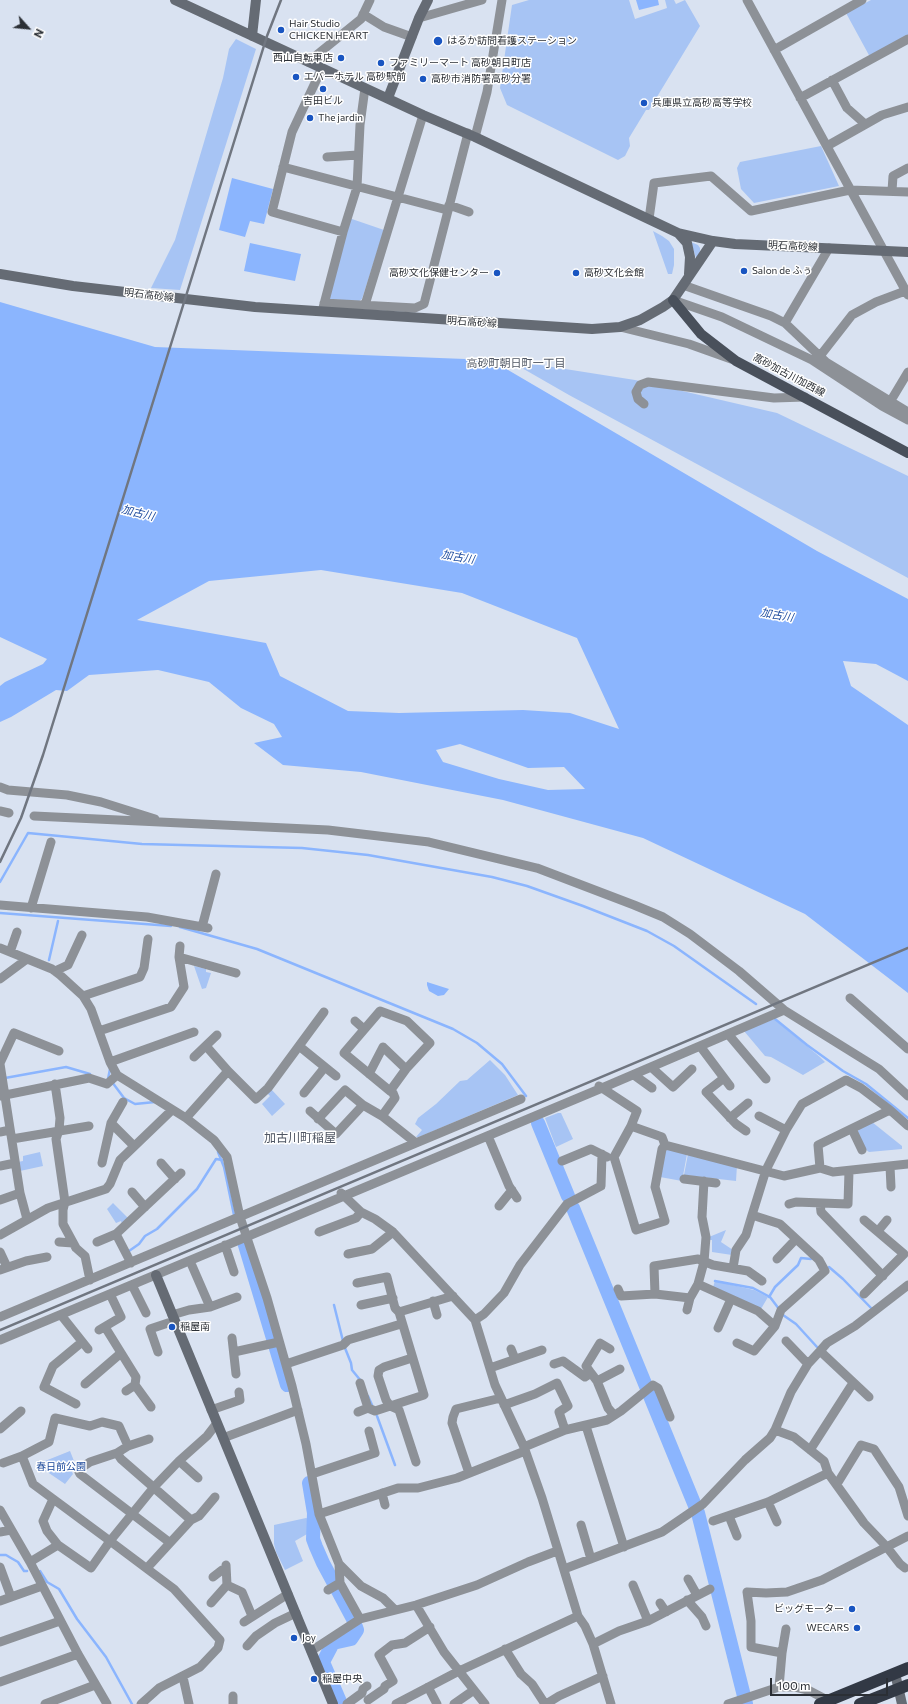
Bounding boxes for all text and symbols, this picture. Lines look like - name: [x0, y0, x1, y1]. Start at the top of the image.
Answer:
- north arrow: [8, 8, 48, 48]
- place label: Hair Studio CHICKEN HEART: [289, 18, 368, 42]
- marker: Hair Studio CHICKEN HEART: [276, 25, 286, 35]
- text: N: [31, 27, 47, 40]
- marker: はるか訪問看護ステーション: [432, 35, 444, 47]
- place label: はるか訪問看護ステーション: [447, 35, 577, 47]
- place label: 西山自転車店: [273, 52, 333, 64]
- marker: 西山自転車店: [336, 53, 346, 63]
- place label: ファミリーマート 高砂朝日町店: [389, 57, 531, 69]
- marker: ファミリーマート 高砂朝日町店: [376, 58, 386, 68]
- place label: エバーホテル 高砂駅前: [304, 71, 406, 83]
- marker: エバーホテル 高砂駅前: [291, 72, 301, 82]
- place label: 高砂市消防署高砂分署: [431, 73, 531, 85]
- marker: 高砂市消防署高砂分署: [418, 74, 428, 84]
- marker: 吉田ビル: [318, 84, 328, 94]
- place label: 吉田ビル: [303, 95, 343, 107]
- place label: 兵庫県立高砂高等学校: [652, 97, 752, 109]
- marker: 兵庫県立高砂高等学校: [639, 98, 649, 108]
- place label: The jardin: [318, 112, 363, 124]
- marker: The jardin: [305, 113, 315, 123]
- street label: 明石高砂線: [768, 239, 818, 253]
- place label: Salon de ふぅ: [752, 265, 812, 277]
- marker: Salon de ふぅ: [739, 266, 749, 276]
- place label: 高砂文化保健センター: [389, 267, 489, 279]
- place label: 高砂文化会館: [584, 267, 644, 279]
- marker: 高砂文化保健センター: [492, 268, 502, 278]
- marker: 高砂文化会館: [571, 268, 581, 278]
- street label: 明石高砂線: [123, 286, 175, 304]
- street label: 明石高砂線: [447, 314, 497, 330]
- street label: 高砂加古川加西線: [751, 351, 827, 399]
- district label: 高砂町朝日町一丁目: [467, 356, 565, 370]
- water label: 加古川: [120, 503, 156, 523]
- water label: 加古川: [441, 548, 475, 566]
- water label: 加古川: [760, 606, 794, 624]
- district label: 加古川町稲屋: [264, 1131, 336, 1145]
- place label: 稲屋南: [180, 1321, 210, 1333]
- marker: 稲屋南: [167, 1322, 177, 1332]
- park label: 春日前公園: [36, 1461, 86, 1473]
- place label: ビッグモーター: [774, 1603, 844, 1615]
- marker: ビッグモーター: [847, 1604, 857, 1614]
- place label: WECARS: [807, 1622, 849, 1634]
- marker: WECARS: [852, 1623, 862, 1633]
- place label: Joy: [302, 1632, 316, 1644]
- marker: Joy: [289, 1633, 299, 1643]
- scale bar: [772, 1670, 890, 1696]
- place label: 稲屋中央: [322, 1673, 362, 1685]
- marker: 稲屋中央: [309, 1674, 319, 1684]
- text: 100 m: [777, 1678, 811, 1692]

